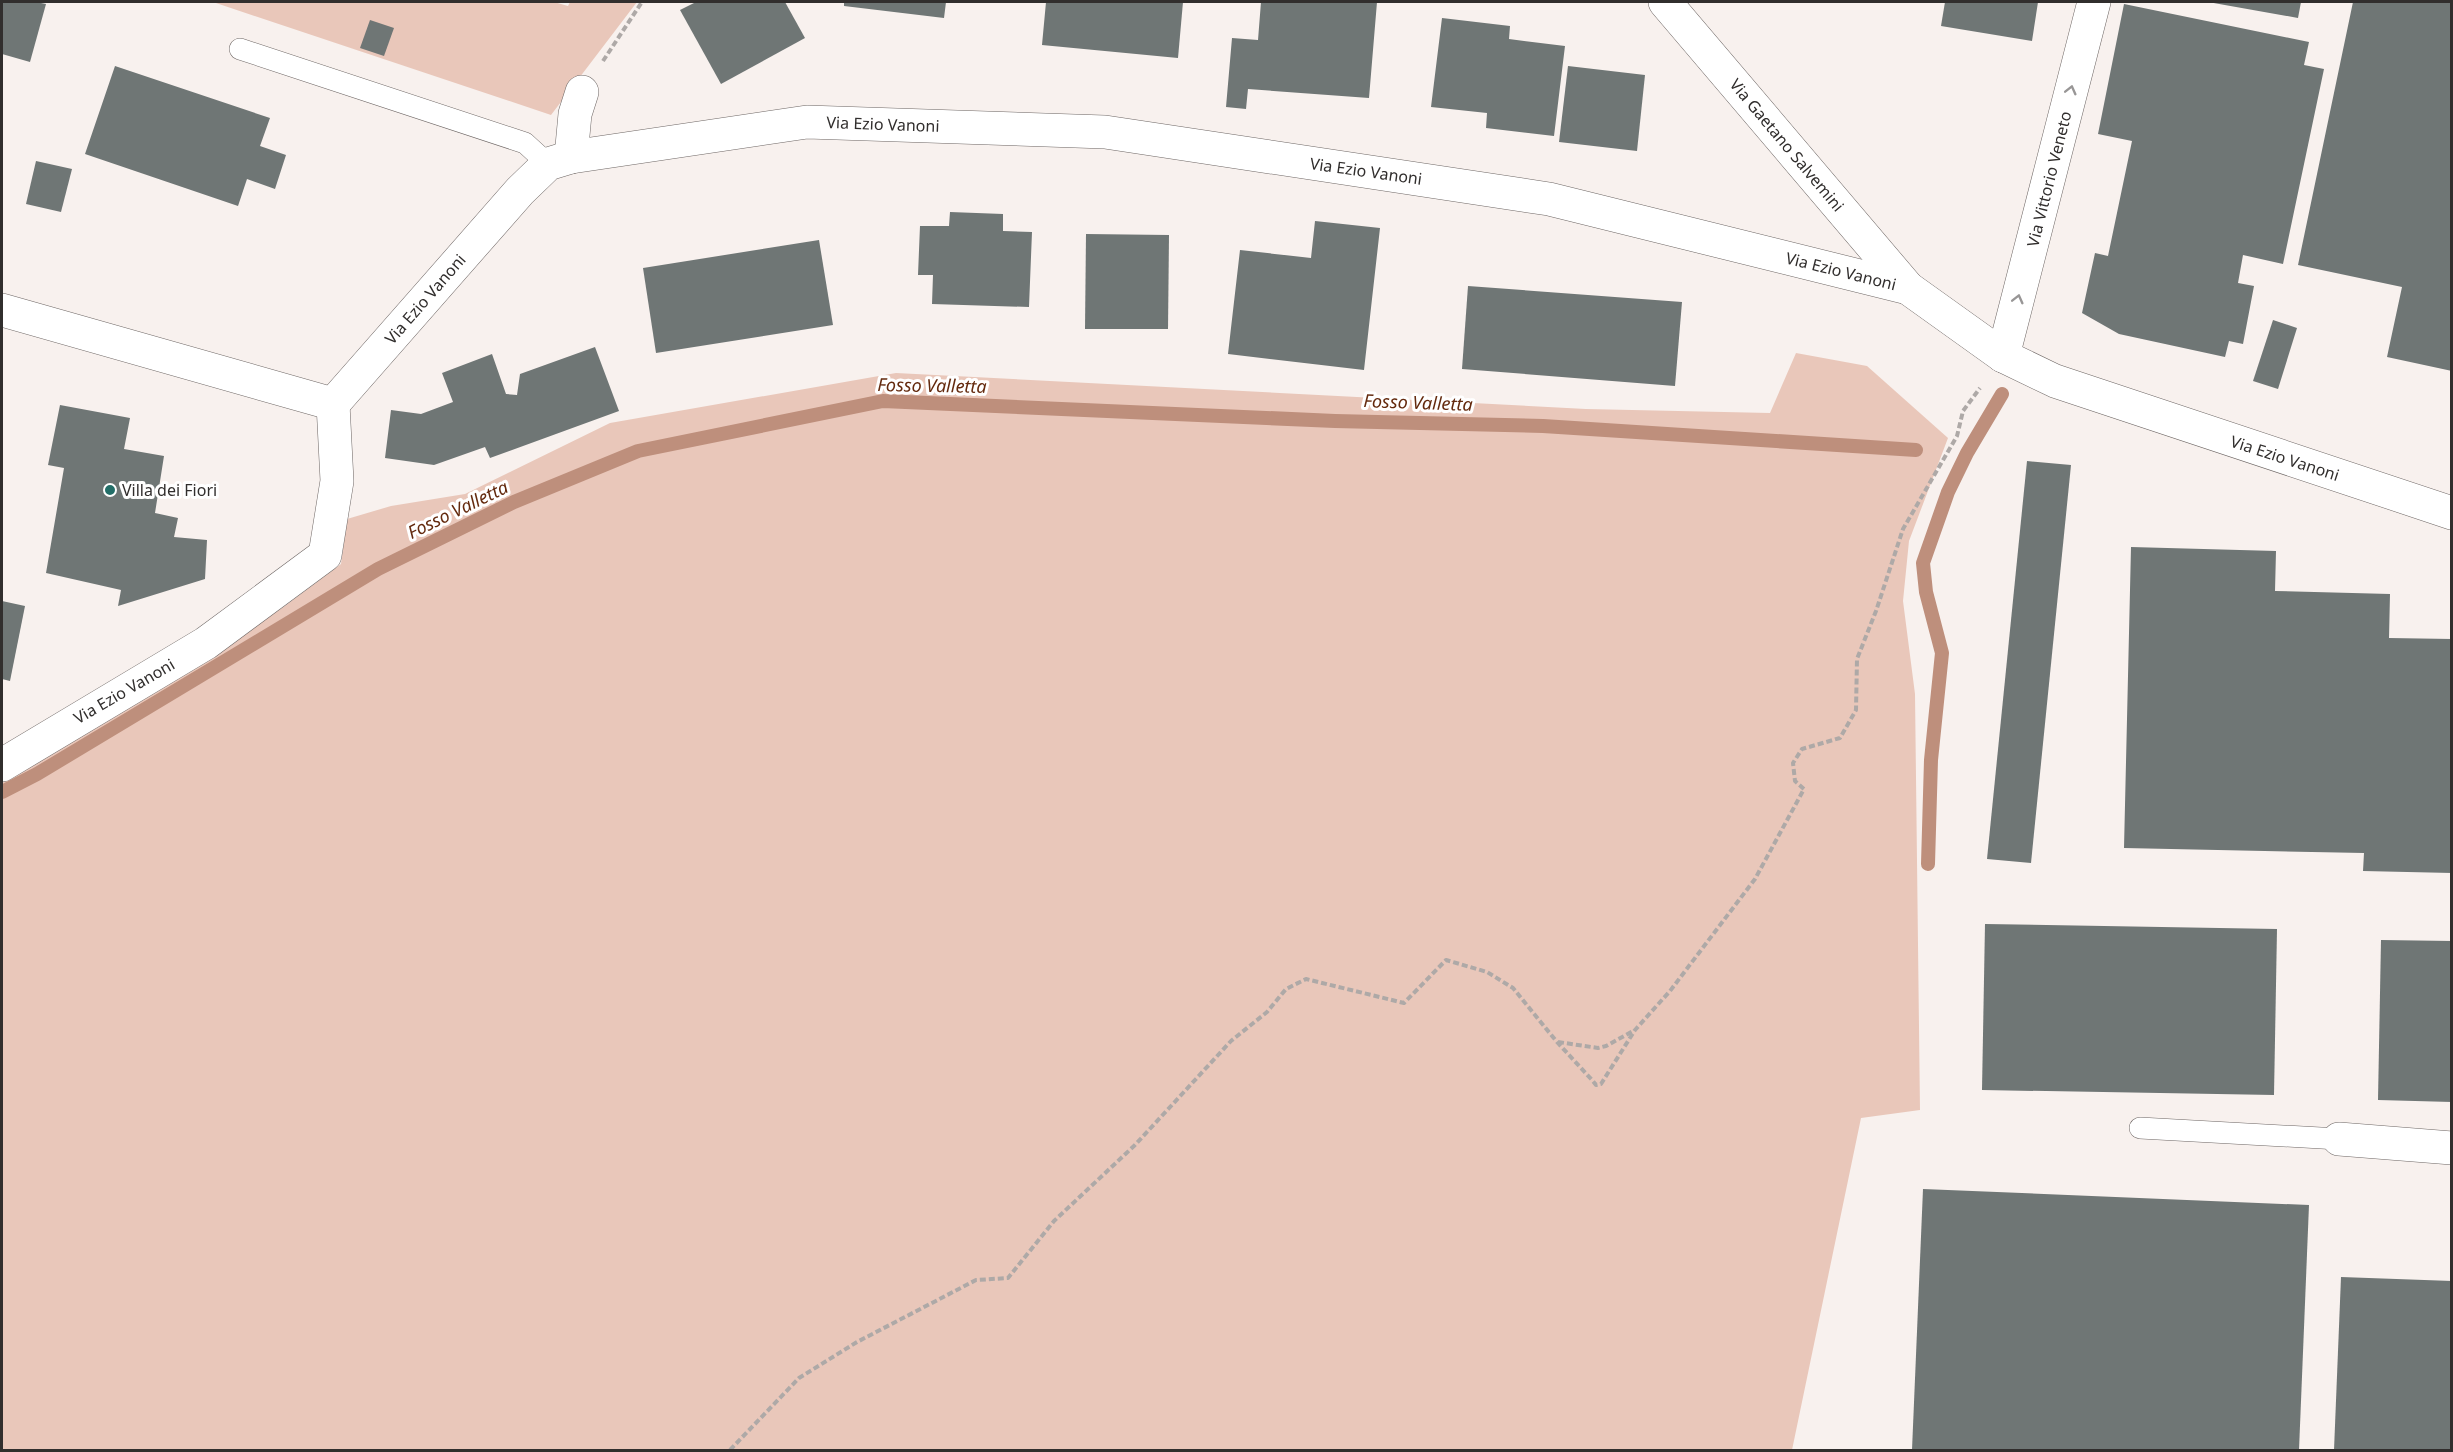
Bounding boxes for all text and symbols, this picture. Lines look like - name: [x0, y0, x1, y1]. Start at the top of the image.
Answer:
- street label: Via Gaetano Salvemini: [1725, 74, 1849, 216]
- one-way arrow: [2064, 85, 2077, 95]
- street label: Via Vittorio Veneto: [2022, 109, 2076, 249]
- street label: Via Ezio Vanoni: [826, 111, 940, 137]
- street label: Via Ezio Vanoni: [1308, 152, 1424, 190]
- street label: Via Ezio Vanoni: [1783, 247, 1899, 295]
- street label: Via Ezio Vanoni: [380, 249, 470, 349]
- one-way arrow: [2010, 294, 2023, 304]
- water label: Fosso Valletta: [877, 372, 987, 398]
- water label: Fosso Valletta: [1363, 388, 1473, 416]
- street label: Via Ezio Vanoni: [2228, 430, 2342, 486]
- water label: Fosso Valletta: [403, 474, 512, 544]
- place label: Villa dei Fiori: [122, 479, 217, 501]
- marker: Villa dei Fiori: [103, 483, 117, 497]
- street label: Via Ezio Vanoni: [70, 653, 178, 729]

